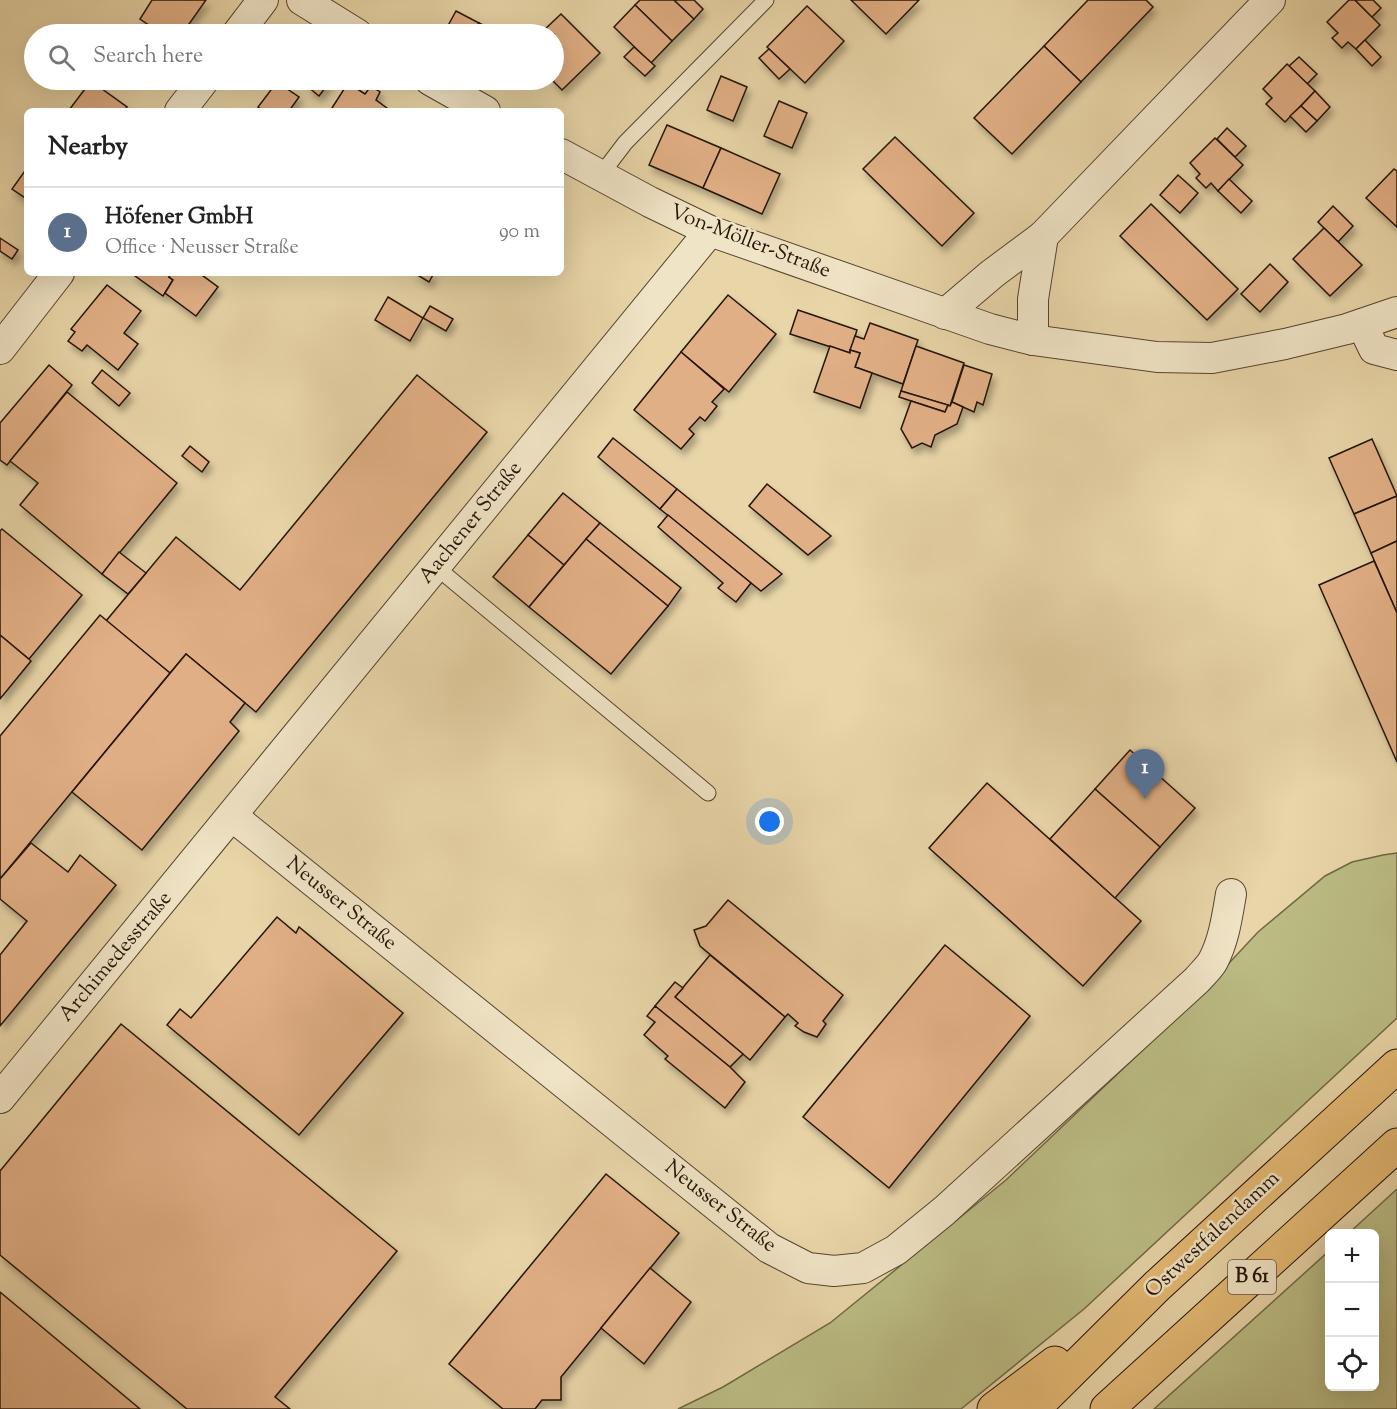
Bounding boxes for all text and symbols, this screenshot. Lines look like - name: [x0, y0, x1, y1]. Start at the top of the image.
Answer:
- search box: [24, 24, 564, 90]
- icon: search: [45, 41, 78, 74]
- text: Search here: [93, 41, 203, 73]
- text: Nearby: [48, 129, 128, 166]
- street label: Von-Möller-Straße: [665, 198, 835, 286]
- text: Höfener GmbH: [105, 202, 253, 234]
- text: 1: [64, 218, 71, 247]
- text: 90 m: [499, 218, 540, 247]
- text: Office · Neusser Straße: [105, 234, 299, 263]
- street label: Aachener Straße: [412, 455, 530, 591]
- pin: 1: [1126, 750, 1164, 799]
- your location: [755, 807, 784, 836]
- street label: Neusser Straße: [279, 850, 403, 958]
- street label: Archimedesstraße: [52, 885, 180, 1029]
- street label: Neusser Straße: [658, 1154, 782, 1260]
- street label: Ostwestfalendamm: [1139, 1165, 1287, 1305]
- map controls: [1325, 1229, 1379, 1391]
- button: +: [1325, 1229, 1379, 1283]
- road number: B 61: [1228, 1260, 1276, 1294]
- button: −: [1325, 1283, 1379, 1337]
- button: locate: [1325, 1337, 1379, 1391]

